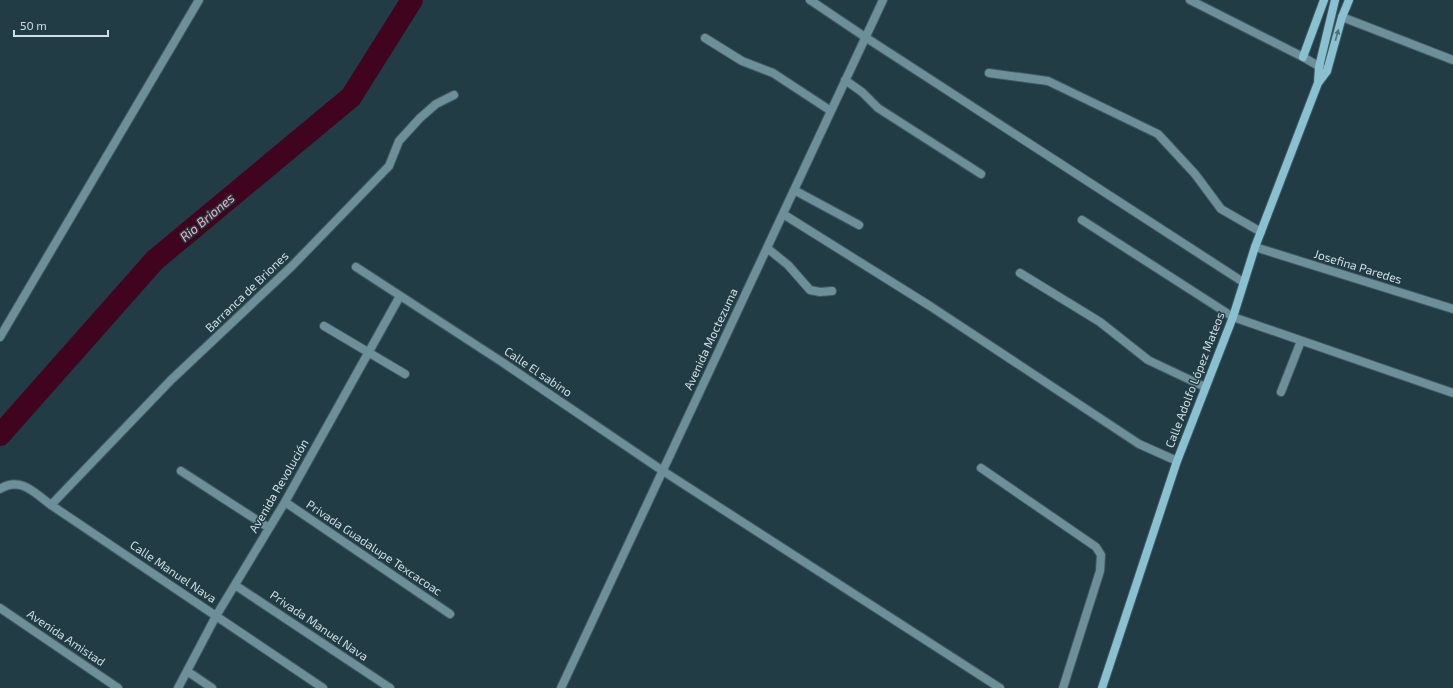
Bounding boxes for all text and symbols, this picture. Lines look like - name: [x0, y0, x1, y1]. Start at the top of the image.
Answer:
- scale bar: [14, 12, 108, 38]
- text: 50 m: [20, 18, 47, 32]
- one-way arrow: [1334, 29, 1340, 41]
- water label: Rio Briones: [176, 189, 238, 244]
- street label: Josefina Paredes: [1313, 246, 1404, 286]
- street label: Barranca de Briones: [202, 248, 291, 334]
- street label: Avenida Moctezuma: [680, 286, 740, 392]
- street label: Calle Adolfo López Mateos: [1162, 310, 1226, 449]
- street label: Calle El sabino: [502, 343, 575, 399]
- street label: Avenida Revolución: [246, 436, 311, 535]
- street label: Privada Guadalupe Texcacoac: [304, 497, 445, 598]
- street label: Calle Manuel Nava: [128, 537, 219, 605]
- street label: Privada Manuel Nava: [268, 587, 371, 663]
- street label: Avenida Amistad: [25, 606, 108, 668]

